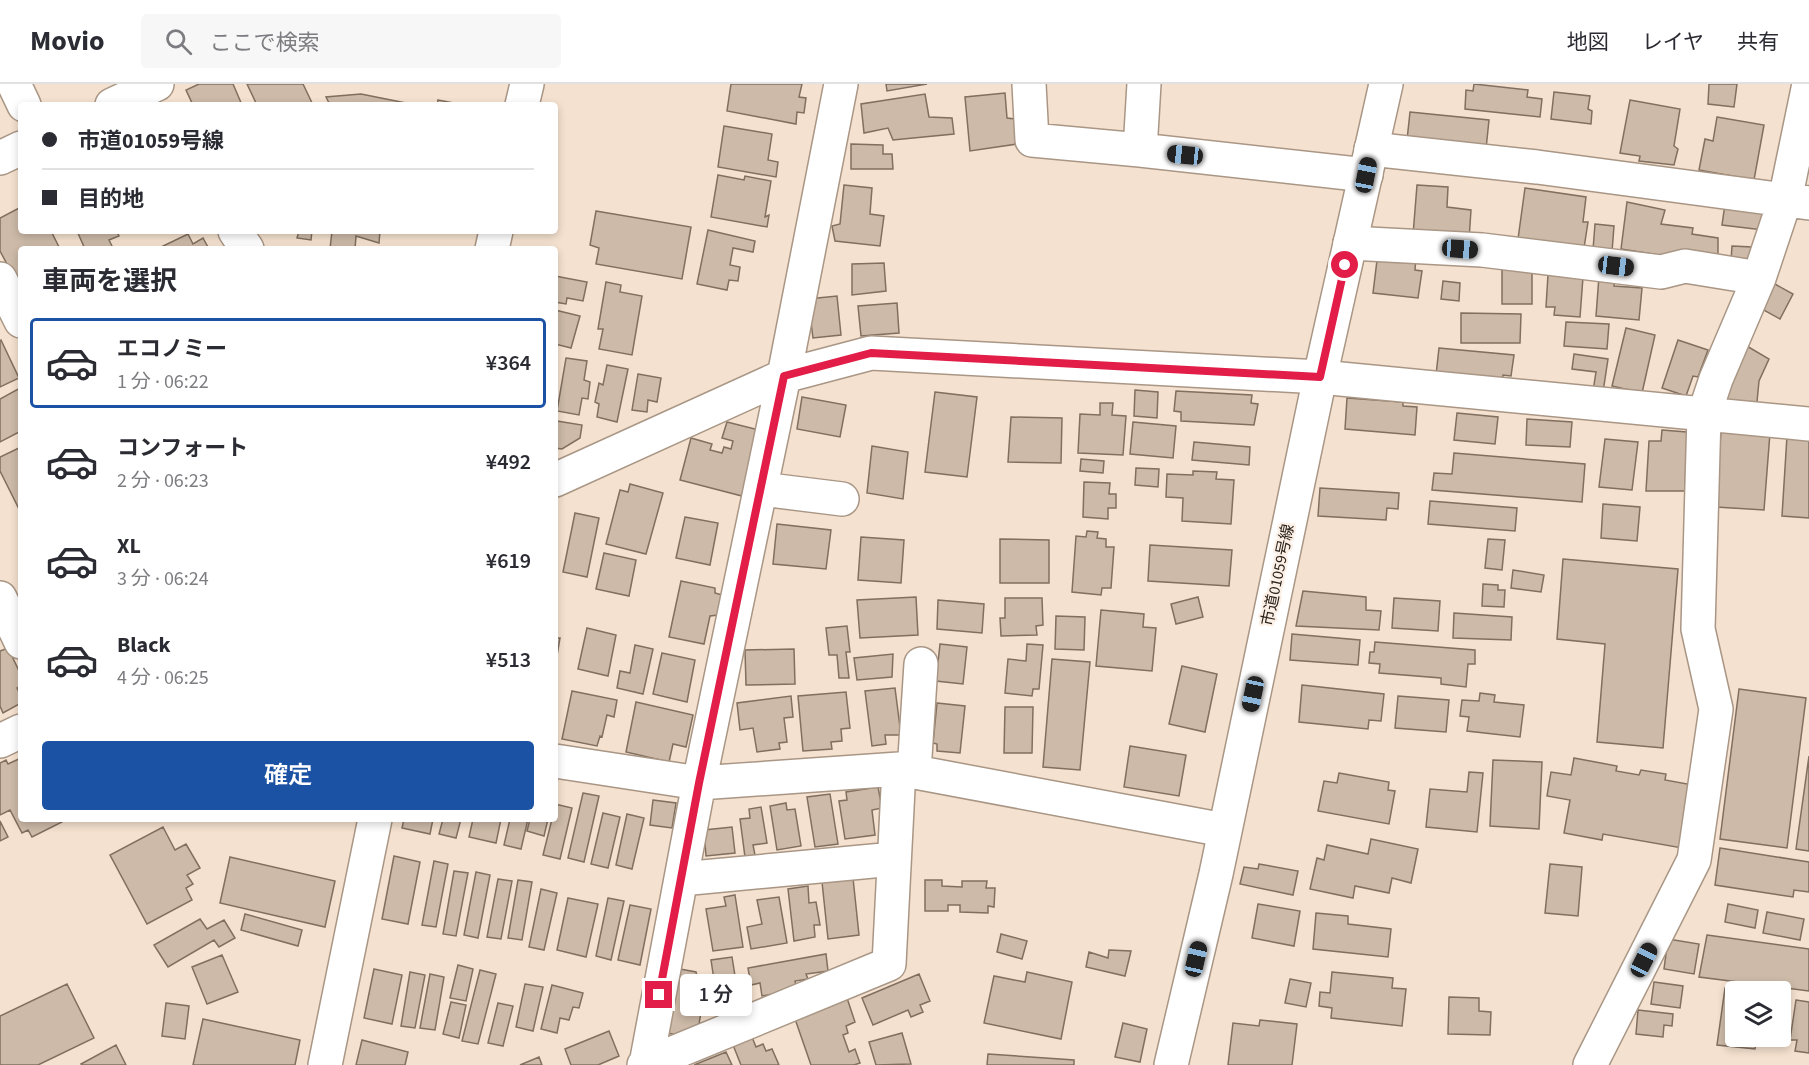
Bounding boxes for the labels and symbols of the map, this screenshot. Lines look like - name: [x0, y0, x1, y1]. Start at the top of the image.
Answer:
- car: [1166, 144, 1204, 166]
- car: [1354, 156, 1378, 194]
- car: [1441, 239, 1479, 259]
- route start: [1331, 251, 1358, 278]
- car: [1597, 255, 1635, 277]
- street label: 市道01059号線: [1256, 522, 1300, 628]
- car: [1240, 675, 1266, 713]
- car: [1183, 939, 1209, 979]
- car: [1628, 940, 1660, 980]
- callout: 1 分: [680, 974, 752, 1016]
- route end: [645, 981, 672, 1008]

